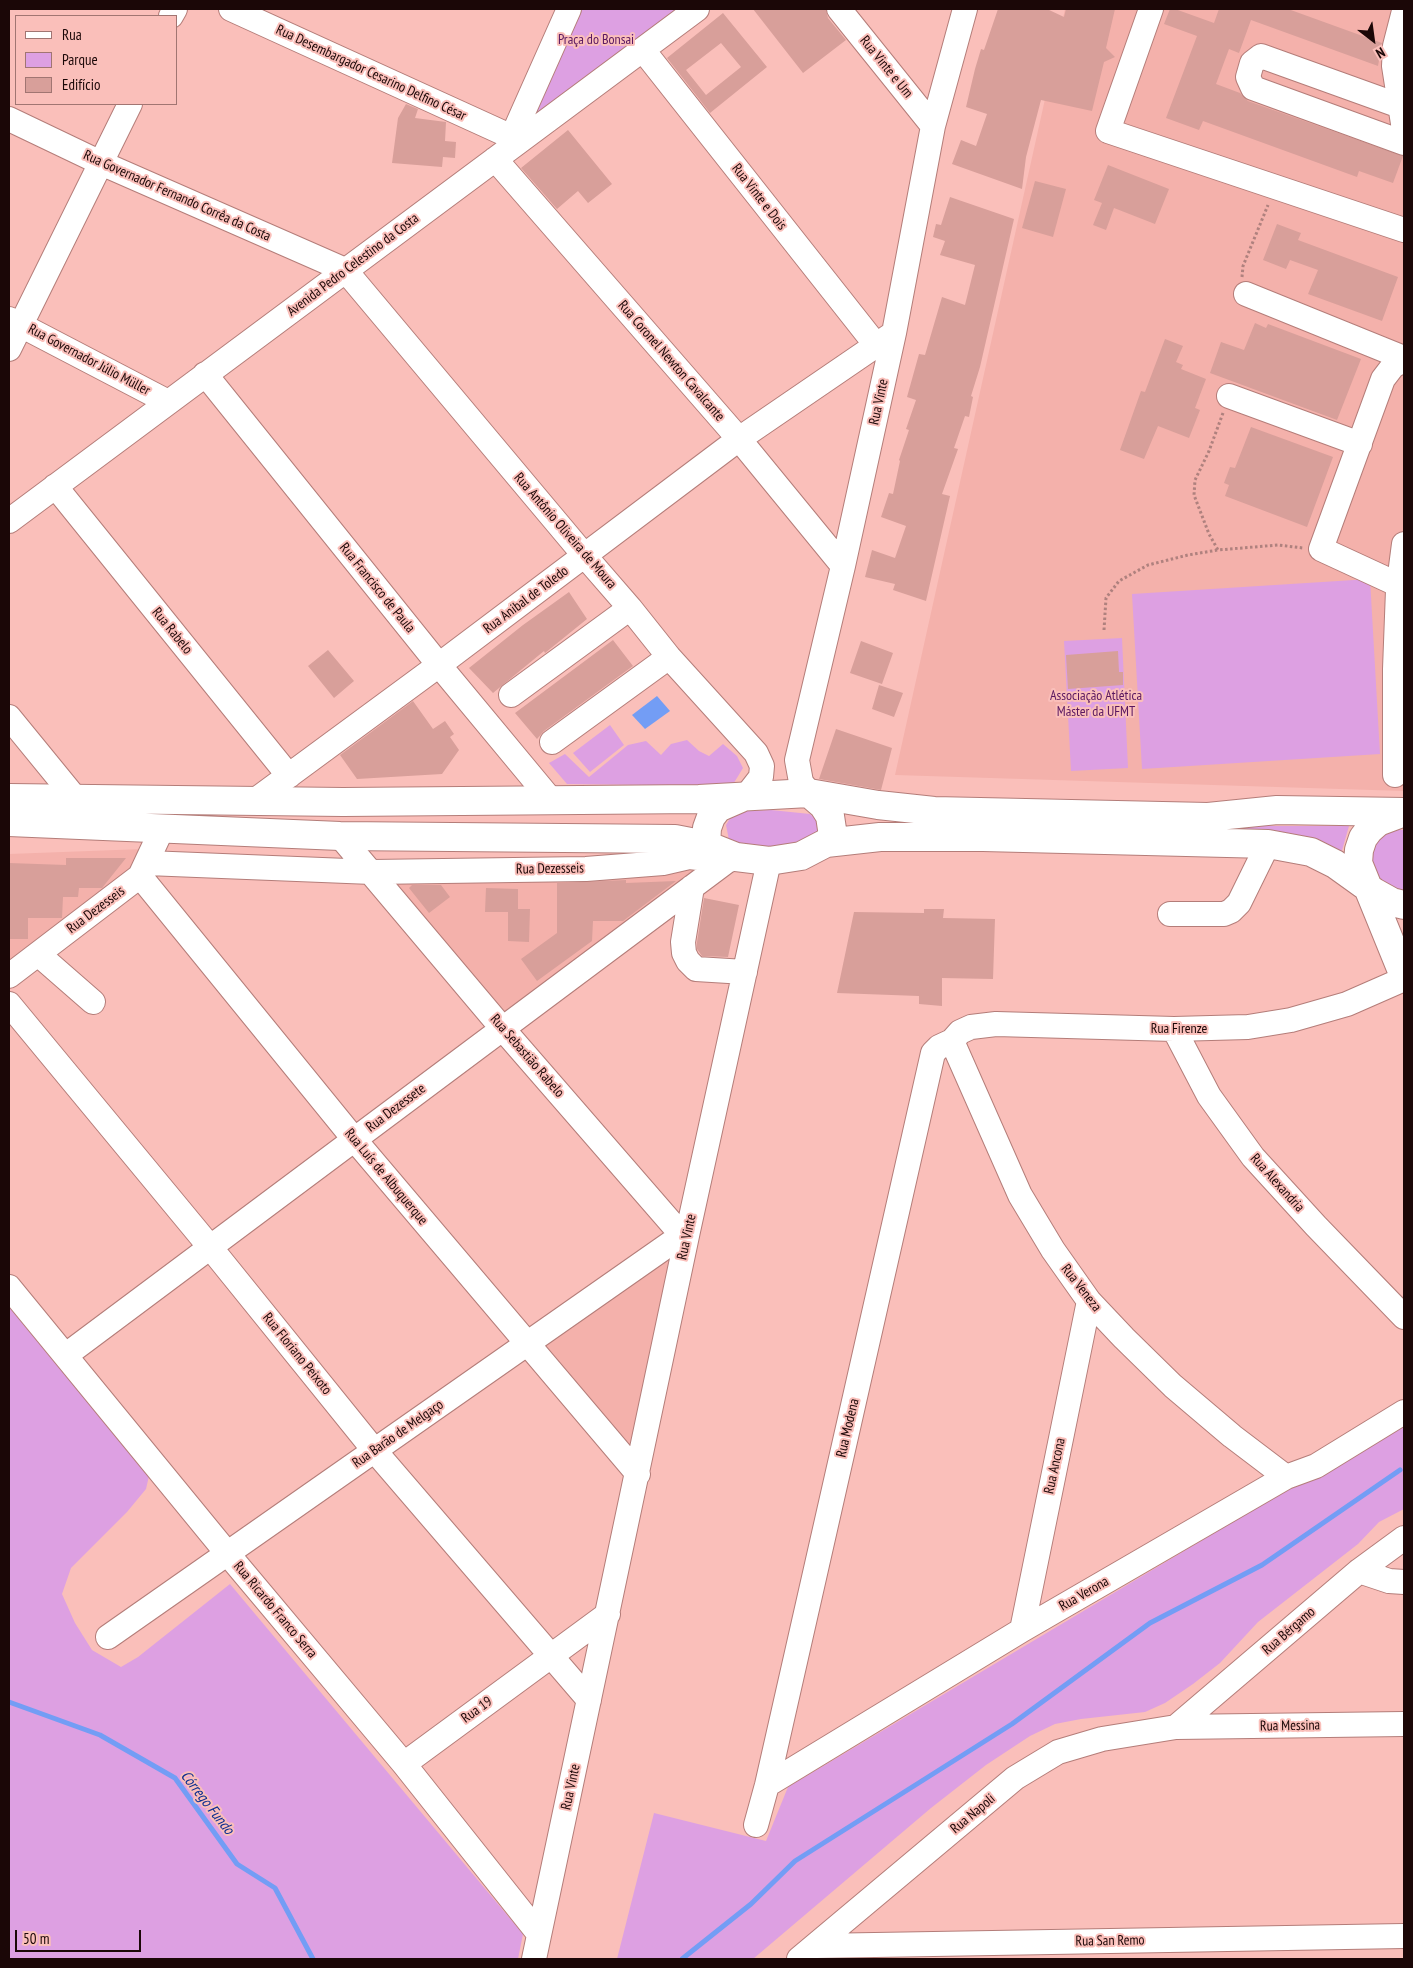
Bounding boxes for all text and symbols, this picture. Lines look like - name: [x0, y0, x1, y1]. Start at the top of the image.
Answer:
- legend: [15, 15, 178, 105]
- north arrow: [1348, 15, 1398, 65]
- street label: Rua Desembargador Cesarino Delfino César: [273, 21, 469, 125]
- text: Rua: [62, 25, 82, 44]
- park label: Praça do Bonsai: [558, 32, 634, 48]
- street label: Rua Vinte e Um: [856, 33, 916, 101]
- text: N: [1373, 43, 1388, 63]
- text: Parque: [62, 50, 98, 69]
- text: Edifício: [62, 75, 100, 94]
- street label: Rua Governador Fernando Corrêa da Costa: [81, 147, 273, 245]
- street label: Rua Vinte e Dois: [728, 161, 790, 233]
- street label: Avenida Pedro Celestino da Costa: [284, 210, 422, 320]
- street label: Rua Coronel Newton Cavalcante: [614, 297, 728, 425]
- street label: Rua Governador Júlio Müller: [25, 321, 153, 399]
- street label: Rua Vinte: [866, 377, 892, 427]
- street label: Rua Antônio Oliveira de Moura: [510, 470, 620, 592]
- street label: Rua Francisco de Paula: [336, 540, 418, 636]
- street label: Rua Anibal de Toledo: [480, 563, 572, 637]
- street label: Rua Rabelo: [148, 604, 196, 658]
- park label: Associação Atlética Máster da UFMT: [1050, 688, 1142, 720]
- street label: Rua Dezesseis: [516, 860, 584, 878]
- street label: Rua Dezesseis: [64, 883, 128, 937]
- street label: Rua Sebastião Rabelo: [486, 1011, 568, 1101]
- street label: Rua Firenze: [1151, 1021, 1207, 1037]
- street label: Rua Dezessete: [363, 1080, 429, 1136]
- street label: Rua Luís de Albuquerque: [341, 1126, 431, 1228]
- street label: Rua Alexandria: [1246, 1150, 1308, 1216]
- street label: Rua Vinte: [674, 1212, 700, 1262]
- street label: Rua Veneza: [1057, 1261, 1105, 1315]
- street label: Rua Floriano Peixoto: [259, 1310, 335, 1398]
- street label: Rua Barão de Melgaço: [349, 1396, 447, 1472]
- street label: Rua Modena: [833, 1397, 863, 1459]
- street label: Rua Ancona: [1041, 1437, 1069, 1495]
- street label: Rua Ricardo Franco Serra: [230, 1558, 320, 1662]
- street label: Rua Verona: [1056, 1573, 1112, 1615]
- street label: Rua Bérgamo: [1259, 1604, 1319, 1658]
- street label: Rua 19: [458, 1693, 496, 1727]
- street label: Rua Messina: [1260, 1717, 1320, 1735]
- street label: Rua Vinte: [558, 1762, 584, 1812]
- water label: Córrego Fundo: [177, 1768, 237, 1838]
- street label: Rua Napoli: [947, 1791, 999, 1837]
- scale bar: [18, 1920, 144, 1952]
- text: 50 m: [23, 1929, 49, 1948]
- street label: Rua San Remo: [1075, 1932, 1145, 1950]

